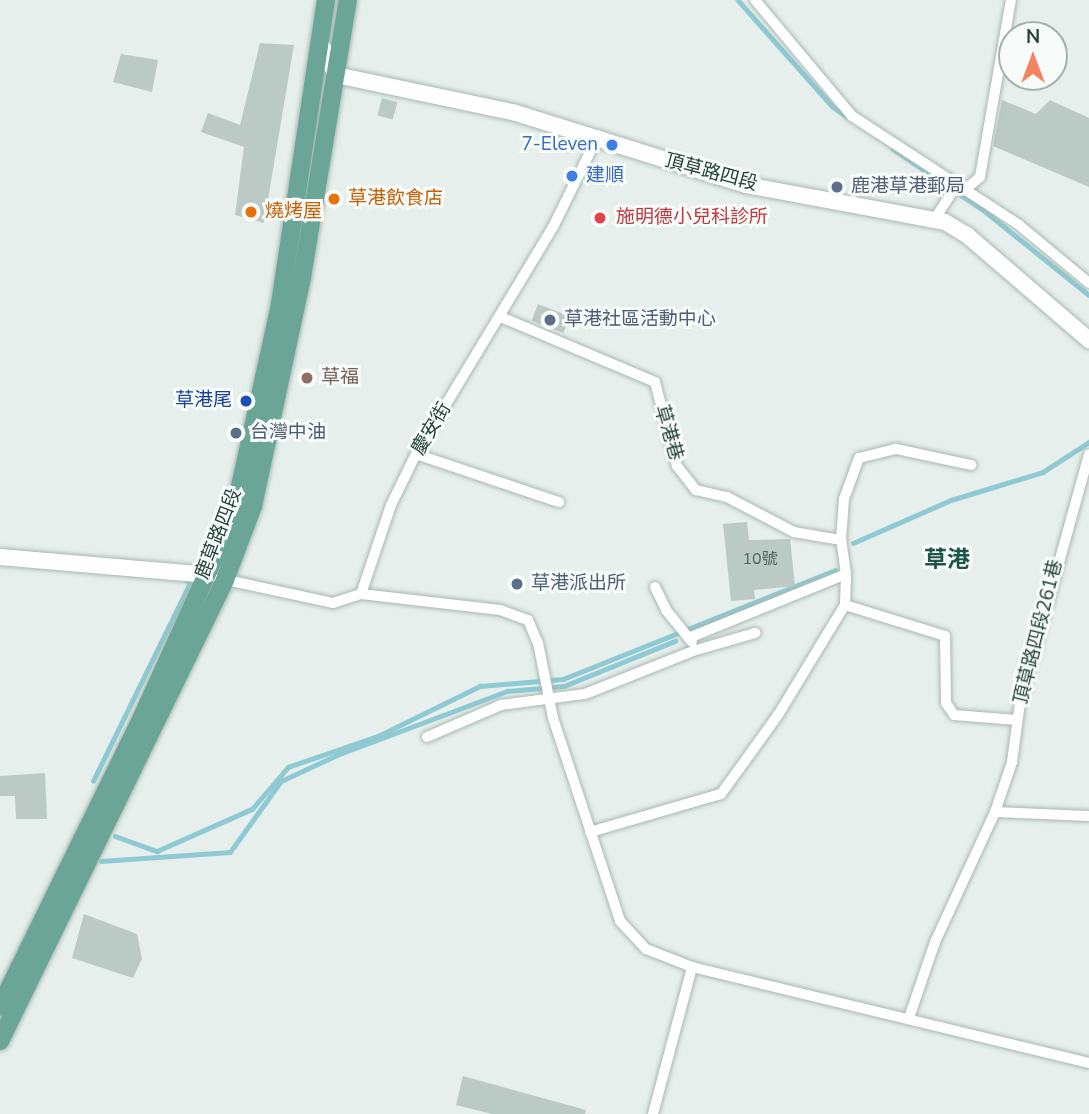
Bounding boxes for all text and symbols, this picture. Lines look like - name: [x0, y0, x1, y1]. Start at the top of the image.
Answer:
- north arrow: [998, 21, 1068, 91]
- text: N: [1026, 24, 1040, 50]
- place label: 7-Eleven: [521, 134, 598, 156]
- marker: 7-Eleven: [604, 137, 620, 153]
- street label: 頂草路四段: [662, 150, 760, 196]
- place label: 建順: [586, 165, 624, 187]
- marker: 建順: [564, 168, 580, 184]
- place label: 鹿港草港郵局: [851, 176, 965, 198]
- marker: 鹿港草港郵局: [829, 179, 845, 195]
- place label: 草港飲食店: [348, 188, 443, 210]
- marker: 草港飲食店: [326, 191, 342, 207]
- place label: 燒烤屋: [265, 201, 322, 223]
- marker: 燒烤屋: [243, 204, 259, 220]
- place label: 施明德小兒科診所: [616, 207, 768, 229]
- marker: 施明德小兒科診所: [590, 208, 610, 228]
- place label: 草港社區活動中心: [564, 309, 716, 331]
- marker: 草港社區活動中心: [542, 312, 558, 328]
- place label: 草福: [321, 367, 359, 389]
- marker: 草福: [299, 370, 315, 386]
- place label: 草港尾: [175, 390, 232, 412]
- marker: 草港尾: [238, 393, 254, 409]
- street label: 慶安街: [408, 399, 456, 459]
- street label: 草港巷: [649, 402, 687, 464]
- place label: 台灣中油: [250, 422, 326, 444]
- marker: 台灣中油: [228, 425, 244, 441]
- street label: 鹿草路四段: [191, 486, 247, 582]
- district label: 草港: [924, 546, 970, 574]
- house number: 10號: [742, 549, 778, 569]
- street label: 頂草路四段261巷: [1010, 557, 1068, 707]
- place label: 草港派出所: [531, 573, 626, 595]
- marker: 草港派出所: [509, 576, 525, 592]

